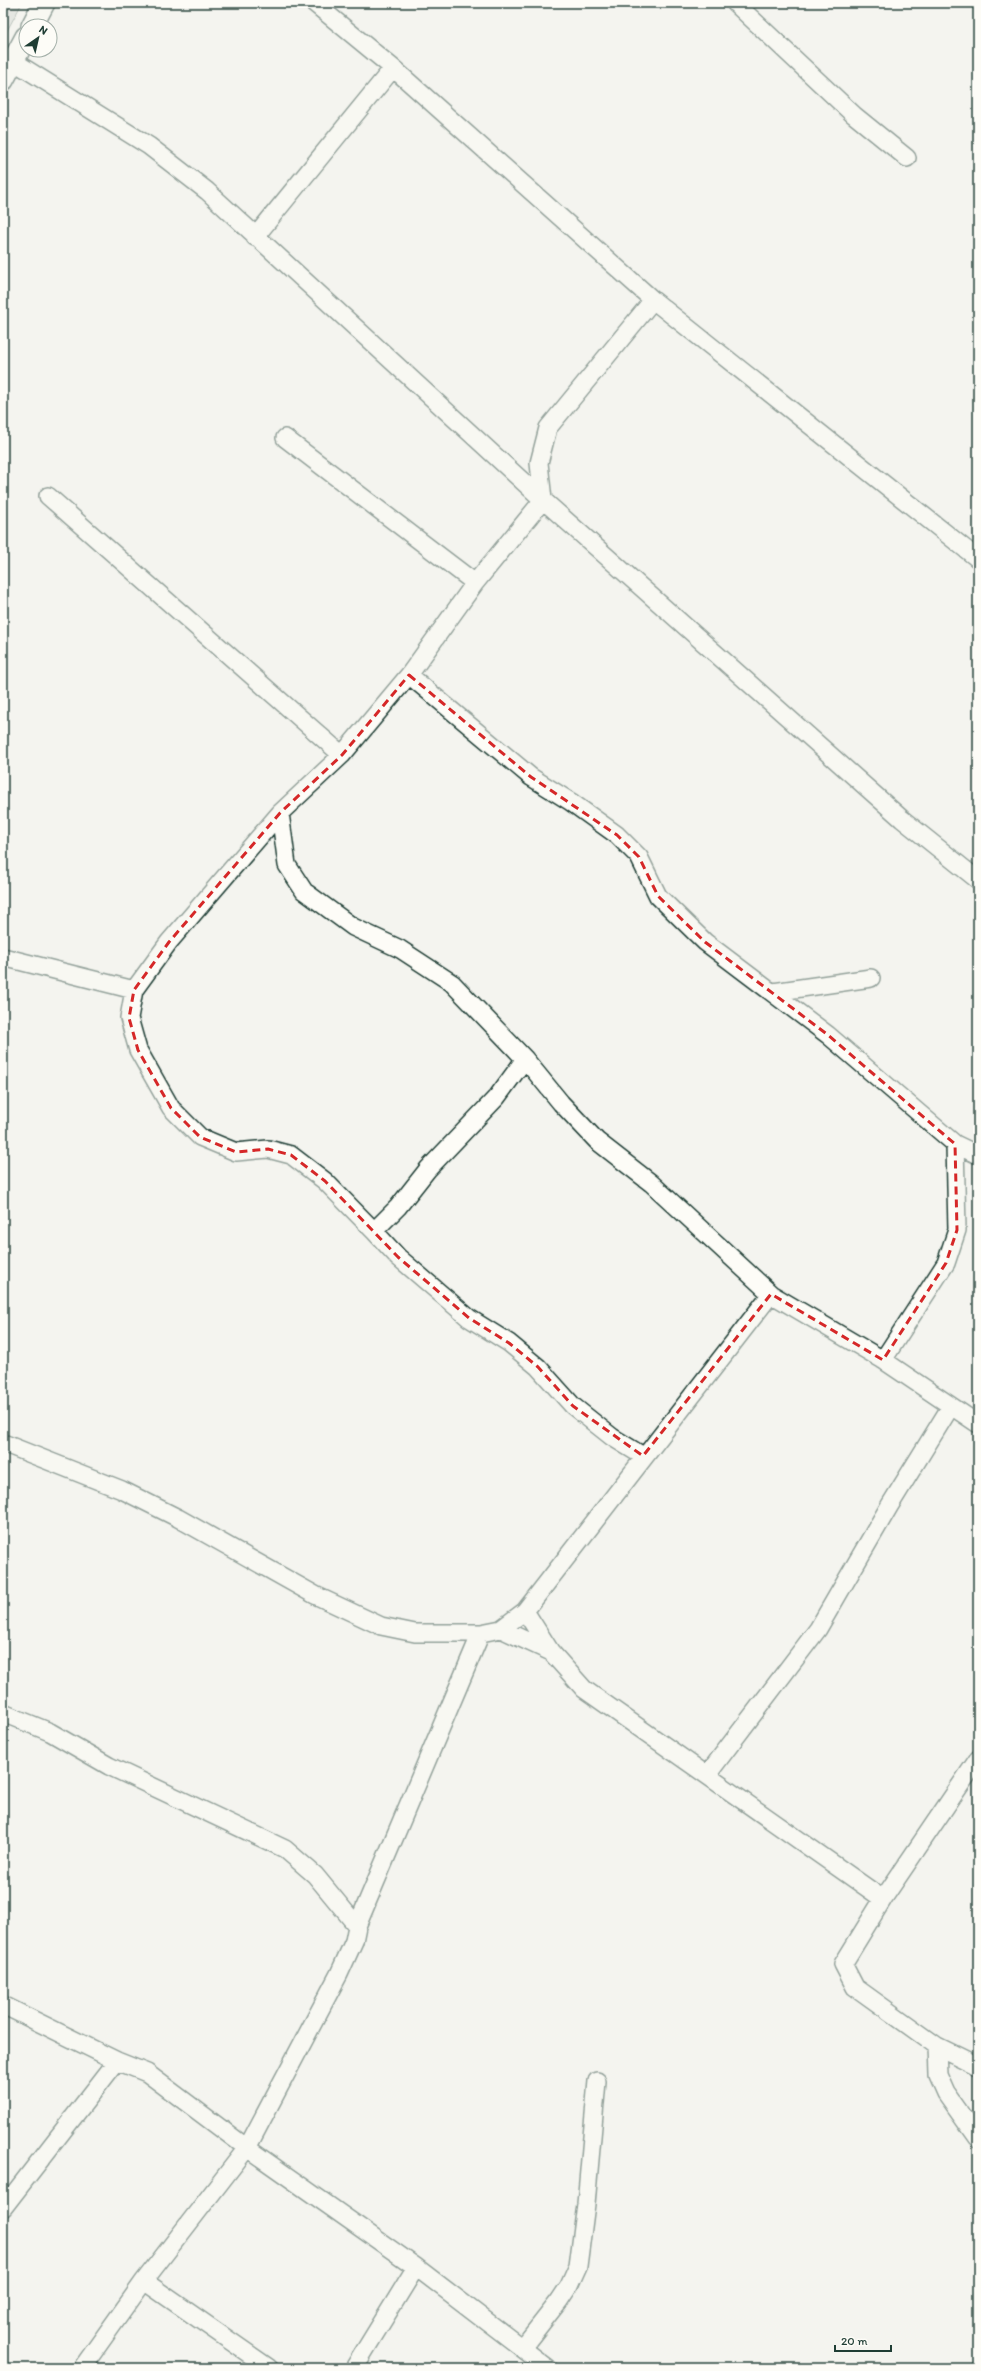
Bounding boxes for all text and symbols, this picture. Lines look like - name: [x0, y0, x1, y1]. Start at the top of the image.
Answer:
- north arrow: [18, 18, 58, 58]
- text: N: [37, 23, 50, 38]
- scale bar: [835, 2327, 891, 2353]
- text: 20 m: [841, 2334, 868, 2348]

